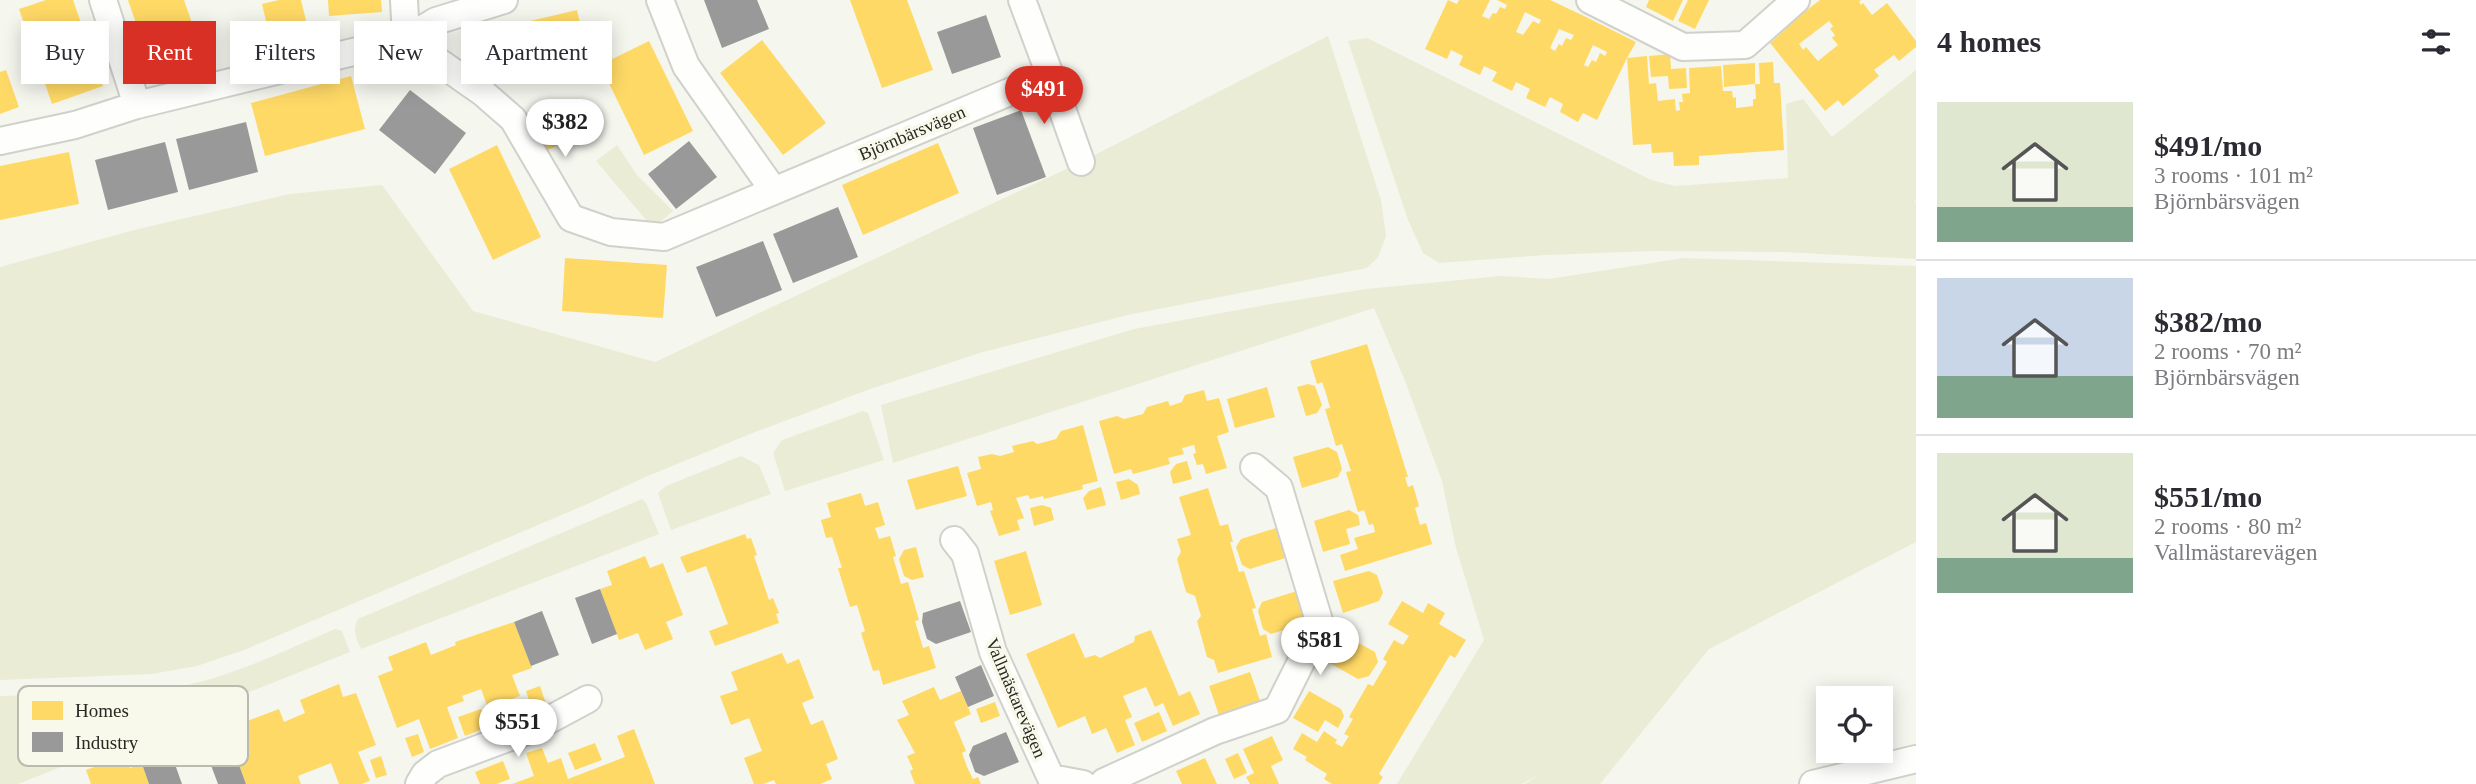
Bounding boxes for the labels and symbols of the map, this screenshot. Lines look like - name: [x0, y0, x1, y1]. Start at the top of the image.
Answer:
- pin: $491: [1003, 66, 1085, 126]
- pin: $382: [524, 100, 606, 159]
- street label: Björnbärsvägen: [856, 102, 968, 164]
- pin: $581: [1279, 618, 1361, 677]
- street label: Vallmästarevägen: [982, 635, 1050, 761]
- legend: [18, 686, 248, 766]
- text: Homes: [75, 700, 129, 721]
- pin: $551: [477, 700, 559, 759]
- text: Industry: [75, 732, 139, 753]

